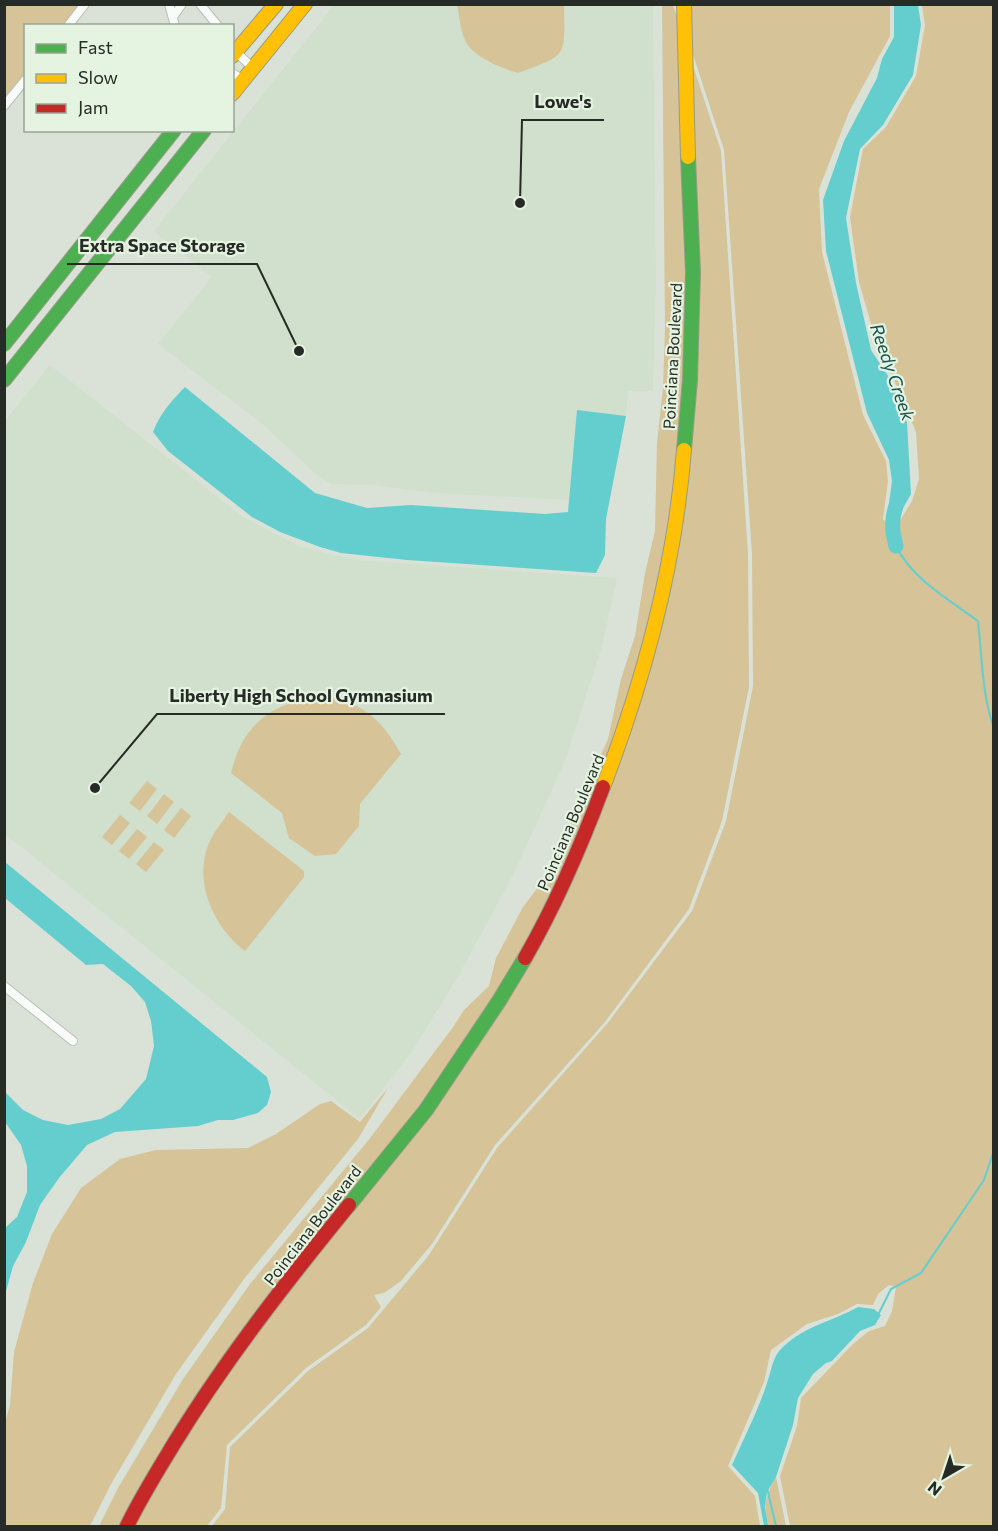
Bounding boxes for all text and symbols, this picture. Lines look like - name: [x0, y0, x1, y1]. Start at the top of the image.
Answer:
- legend: [24, 24, 234, 132]
- text: Fast: [78, 36, 113, 58]
- text: Slow: [78, 66, 118, 88]
- callout: Lowe's: [522, 84, 604, 120]
- text: Lowe's: [534, 90, 592, 112]
- text: Jam: [78, 96, 108, 118]
- callout: Extra Space Storage: [67, 228, 257, 264]
- text: Extra Space Storage: [79, 234, 245, 256]
- street label: Poinciana Boulevard: [659, 282, 685, 430]
- water label: Reedy Creek: [866, 320, 920, 425]
- callout: Liberty High School Gymnasium: [157, 678, 445, 714]
- text: Liberty High School Gymnasium: [169, 684, 433, 706]
- street label: Poinciana Boulevard: [533, 751, 607, 893]
- street label: Poinciana Boulevard: [259, 1161, 365, 1289]
- north arrow: [914, 1447, 974, 1507]
- text: N: [924, 1478, 945, 1500]

